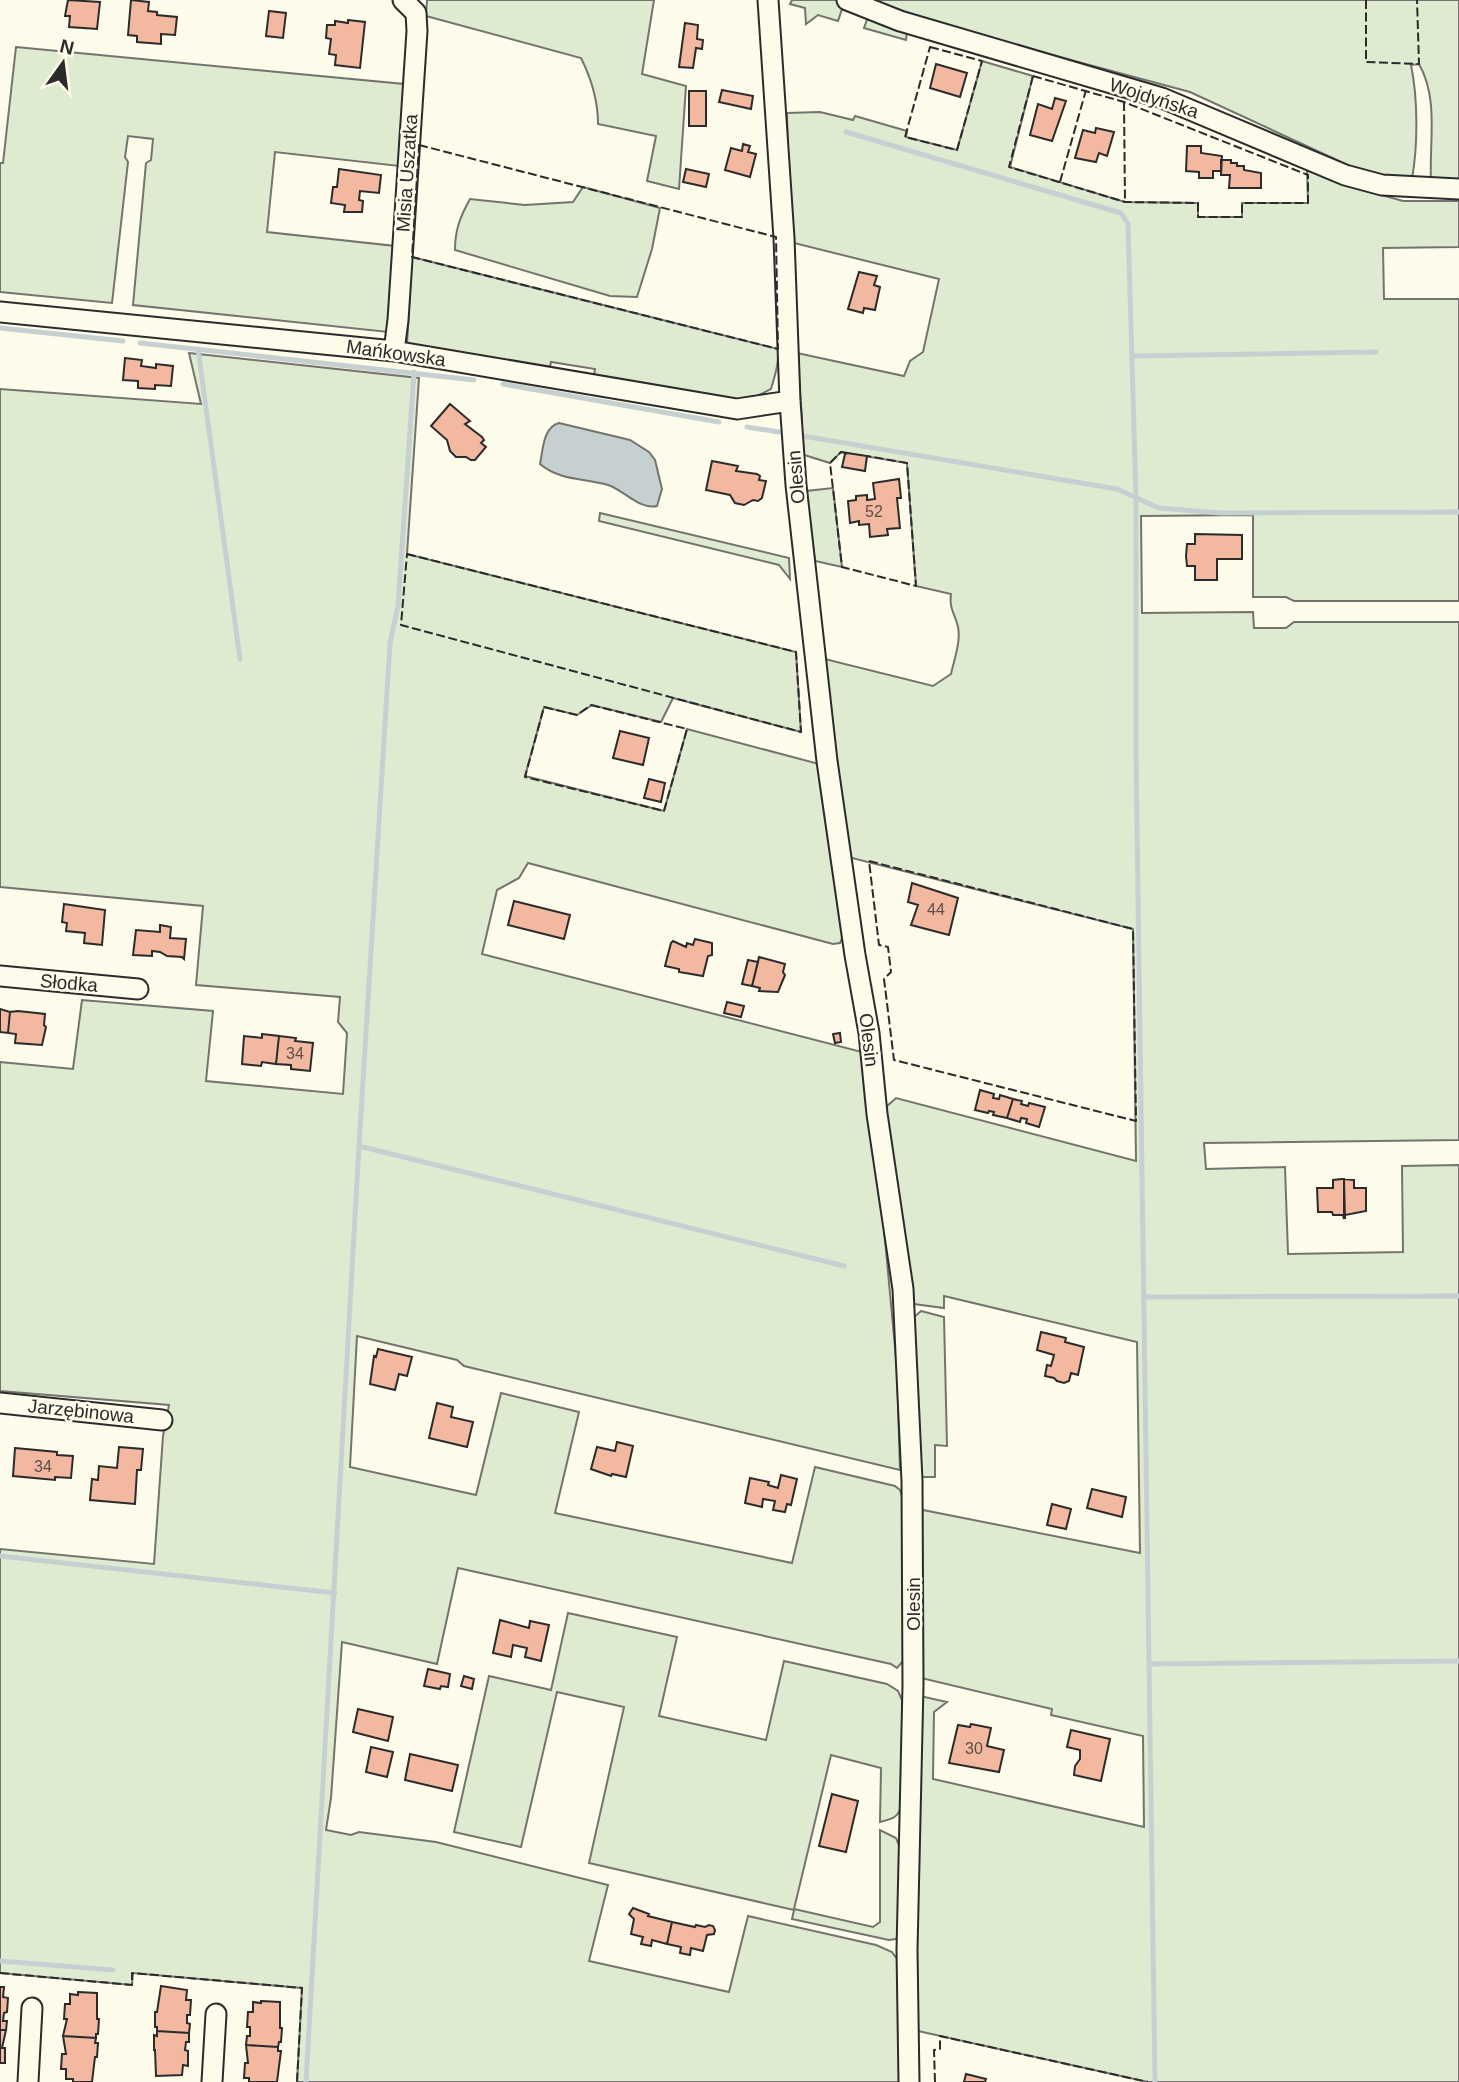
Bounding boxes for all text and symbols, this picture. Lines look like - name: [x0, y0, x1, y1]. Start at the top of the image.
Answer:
- north arrow: [28, 28, 98, 98]
- text: N: [58, 35, 76, 59]
- street label: Wojdyńska: [1107, 74, 1202, 122]
- street label: Misia Uszatka: [392, 113, 422, 233]
- street label: Mańkowska: [345, 336, 448, 370]
- street label: Olesin: [783, 449, 809, 505]
- house number: 52: [865, 503, 883, 520]
- house number: 44: [927, 901, 945, 918]
- street label: Słodka: [39, 970, 99, 996]
- street label: Olesin: [855, 1012, 883, 1068]
- house number: 34: [286, 1045, 304, 1062]
- street label: Jarzębinowa: [27, 1395, 136, 1427]
- house number: 34: [34, 1458, 52, 1475]
- street label: Olesin: [903, 1577, 924, 1631]
- house number: 30: [965, 1740, 983, 1757]

